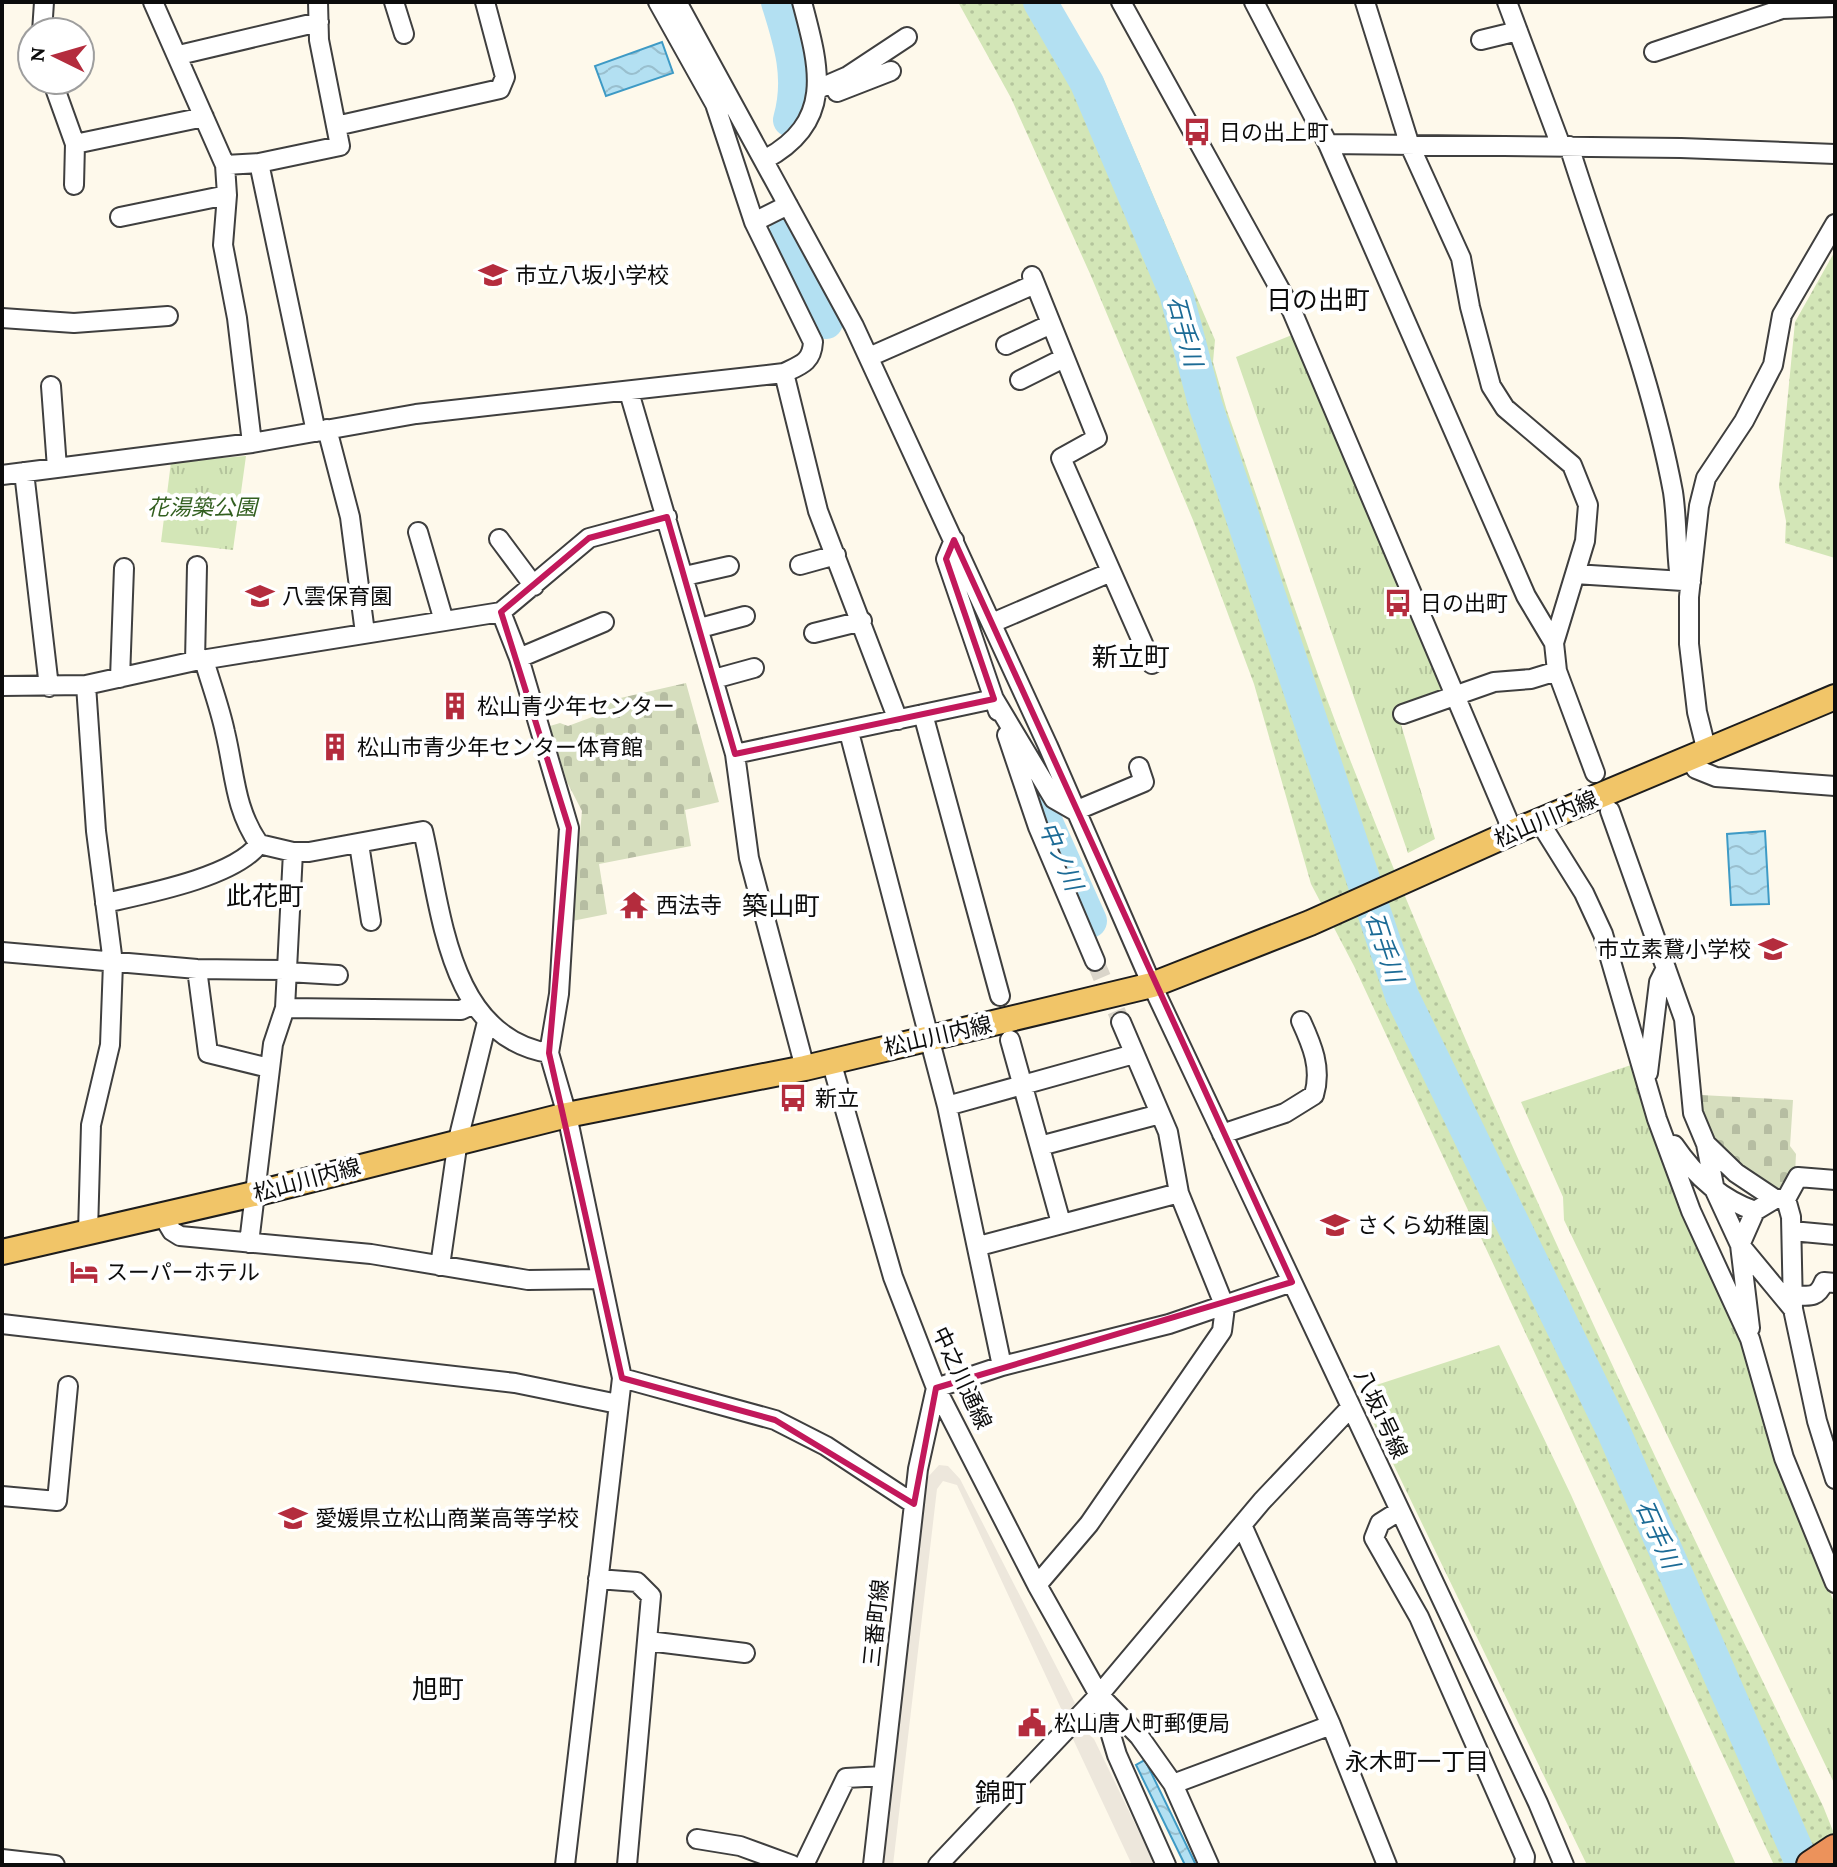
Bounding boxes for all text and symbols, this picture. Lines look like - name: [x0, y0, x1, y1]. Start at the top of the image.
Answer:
- north arrow: [16, 16, 96, 96]
- text: N: [23, 46, 50, 63]
- bus stop icon: 日の出上町: [1182, 117, 1212, 147]
- place label: 日の出上町: [1219, 120, 1329, 145]
- school or university icon: 市立八坂小学校: [478, 260, 508, 290]
- place label: 市立八坂小学校: [515, 263, 669, 288]
- district label: 日の出町: [1266, 286, 1370, 315]
- water label: 石手川: [1163, 293, 1208, 372]
- park label: 花湯築公園: [147, 495, 260, 520]
- school or university icon: 八雲保育園: [245, 581, 275, 611]
- place label: 八雲保育園: [282, 584, 392, 609]
- bus stop icon: 日の出町: [1383, 588, 1413, 618]
- place label: 日の出町: [1420, 591, 1508, 616]
- district label: 新立町: [1092, 643, 1170, 672]
- building icon: 松山青少年センター: [440, 691, 470, 721]
- place label: 松山青少年センター: [477, 694, 675, 719]
- building icon: 松山市青少年センター体育館: [320, 732, 350, 762]
- place label: 松山市青少年センター体育館: [357, 735, 643, 760]
- street label: 松山川内線: [1490, 786, 1602, 852]
- water label: 中ノ川: [1034, 818, 1089, 897]
- district label: 此花町: [226, 882, 304, 911]
- temple icon: 西法寺: [619, 890, 649, 920]
- district label: 築山町: [742, 892, 820, 921]
- place label: 西法寺: [656, 893, 722, 918]
- water label: 石手川: [1361, 909, 1410, 988]
- school or university icon: 市立素鵞小学校: [1758, 934, 1788, 964]
- place label: 市立素鵞小学校: [1597, 937, 1751, 962]
- street label: 松山川内線: [882, 1011, 994, 1061]
- bus stop icon: 新立: [778, 1083, 808, 1113]
- place label: 新立: [815, 1086, 859, 1111]
- street label: 松山川内線: [251, 1154, 363, 1206]
- school or university icon: さくら幼稚園: [1320, 1210, 1350, 1240]
- place label: さくら幼稚園: [1357, 1213, 1489, 1238]
- hotel icon: スーパーホテル: [69, 1257, 99, 1287]
- place label: スーパーホテル: [106, 1260, 260, 1285]
- street label: 中之川通線: [927, 1323, 997, 1433]
- street label: 八坂1号線: [1350, 1366, 1412, 1462]
- water label: 石手川: [1631, 1496, 1686, 1575]
- school or university icon: 愛媛県立松山商業高等学校: [278, 1503, 308, 1533]
- place label: 愛媛県立松山商業高等学校: [315, 1506, 579, 1531]
- street label: 三番町線: [859, 1578, 893, 1668]
- district label: 旭町: [412, 1675, 464, 1704]
- public building icon: 松山唐人町郵便局: [1017, 1708, 1047, 1738]
- place label: 松山唐人町郵便局: [1054, 1711, 1230, 1736]
- district label: 永木町一丁目: [1345, 1748, 1489, 1775]
- district label: 錦町: [975, 1779, 1027, 1808]

